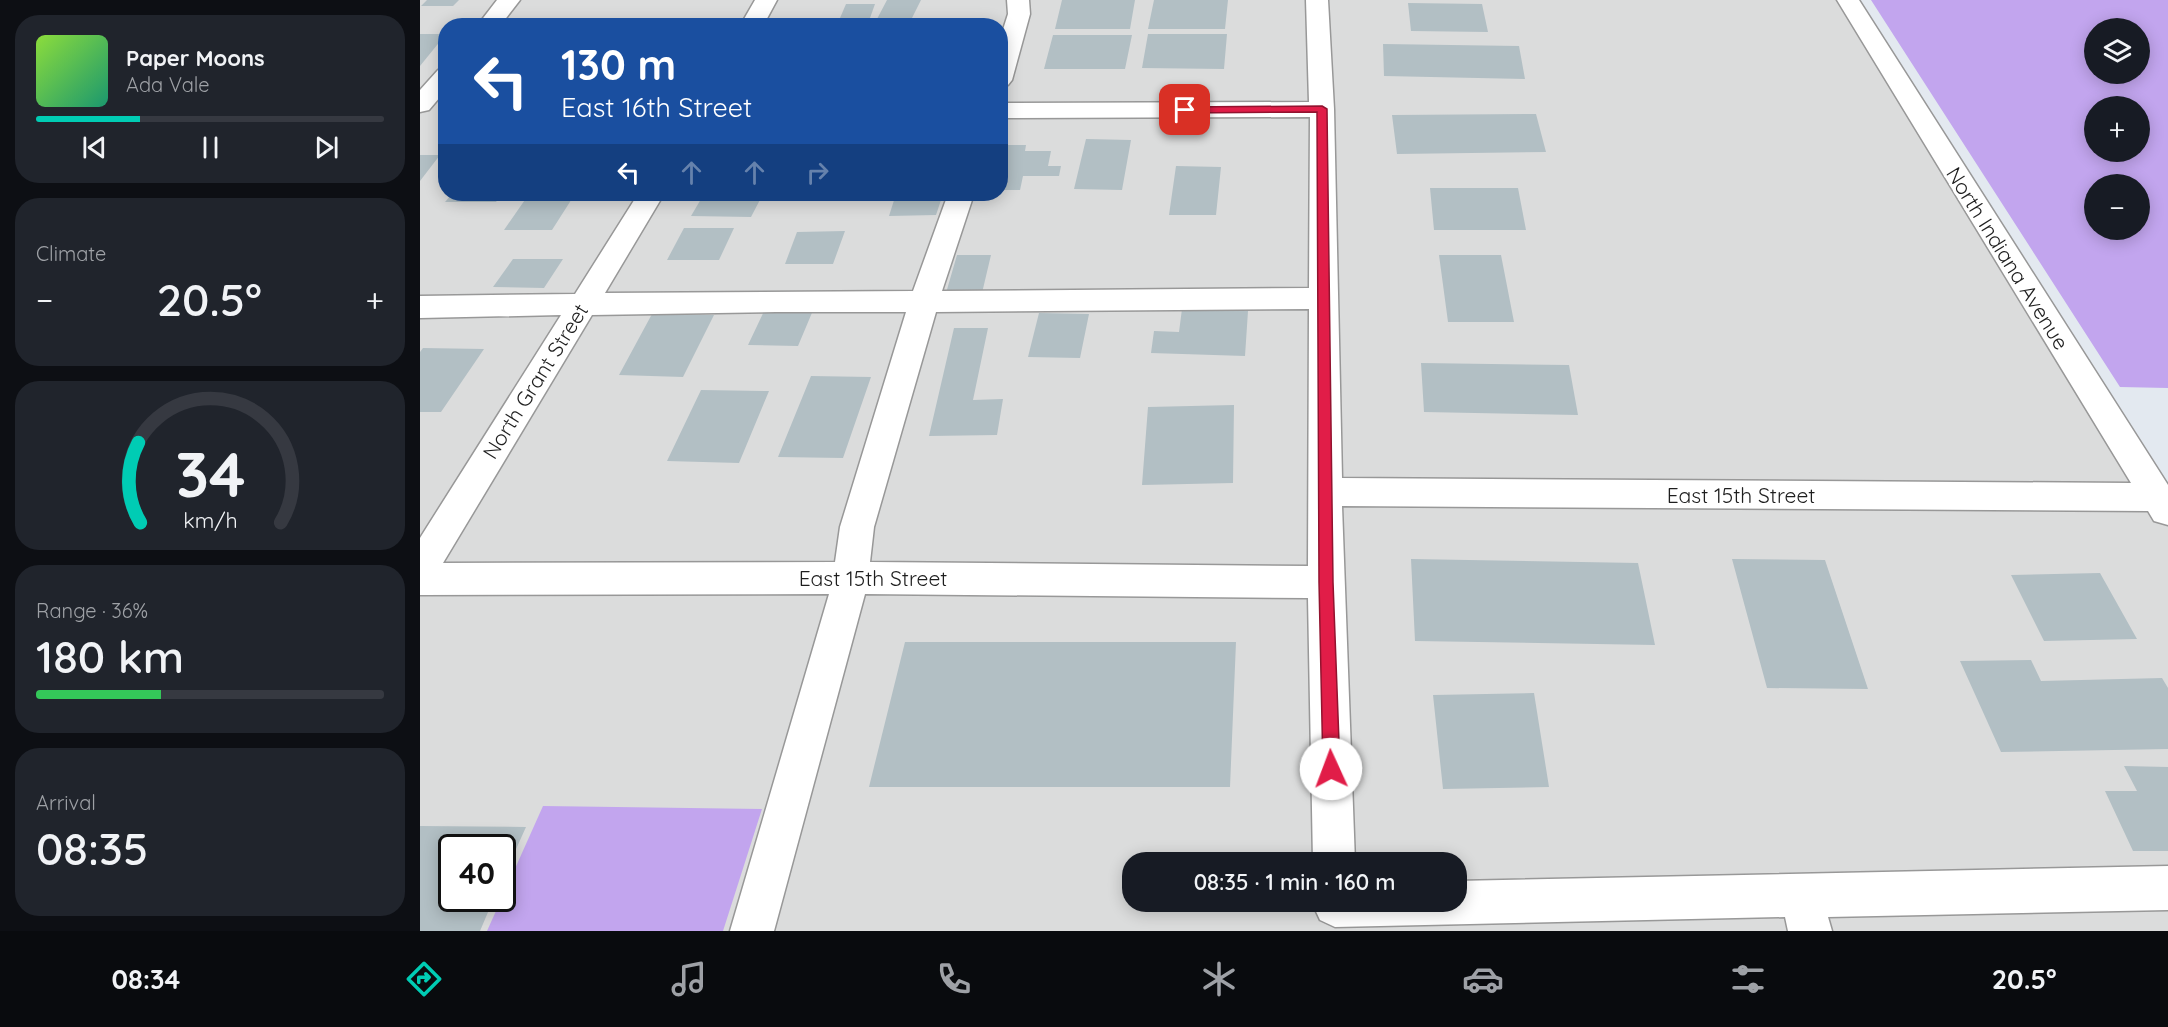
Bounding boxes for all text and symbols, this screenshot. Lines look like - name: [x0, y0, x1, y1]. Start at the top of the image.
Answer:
- map controls: [2084, 18, 2150, 240]
- button: layers: [2084, 18, 2150, 84]
- text: 130 m: [561, 38, 676, 91]
- icon: left: [462, 42, 540, 120]
- text: Paper Moons: [126, 44, 265, 72]
- text: Ada Vale: [126, 72, 210, 97]
- pin: [1159, 84, 1210, 135]
- text: East 16th Street: [561, 90, 752, 124]
- icon: arrive: [1168, 93, 1201, 126]
- button: +: [2084, 96, 2150, 162]
- icon: previous: [78, 131, 111, 164]
- icon: pause: [194, 131, 227, 164]
- icon: next: [310, 131, 343, 164]
- icon: left: [612, 156, 645, 189]
- icon: ahead: [675, 156, 708, 189]
- icon: ahead: [738, 156, 771, 189]
- icon: right: [801, 156, 834, 189]
- street label: North Indiana Avenue: [1941, 162, 2075, 354]
- button: −: [2084, 174, 2150, 240]
- text: Climate: [36, 241, 106, 266]
- text: 20.5°: [157, 271, 262, 327]
- text: −: [36, 279, 53, 320]
- text: +: [365, 279, 384, 320]
- street label: North Grant Street: [477, 298, 593, 464]
- text: 34: [175, 435, 245, 513]
- street label: East 15th Street: [1667, 482, 1815, 508]
- text: km/h: [183, 507, 237, 533]
- street label: East 15th Street: [799, 565, 947, 591]
- text: Range · 36%: [36, 598, 148, 623]
- text: 180 km: [36, 628, 184, 684]
- position arrow: [1299, 737, 1363, 801]
- text: Arrival: [36, 790, 96, 815]
- text: 08:35: [36, 820, 148, 876]
- speed limit sign: 40: [438, 834, 516, 912]
- text: 08:35 · 1 min · 160 m: [1194, 868, 1395, 896]
- icon: directions: [403, 958, 445, 1000]
- icon: music: [668, 958, 710, 1000]
- icon: phone: [933, 958, 975, 1000]
- icon: climate: [1198, 958, 1240, 1000]
- icon: car: [1462, 958, 1504, 1000]
- icon: filters: [1727, 958, 1769, 1000]
- text: 08:34: [111, 962, 181, 996]
- text: 20.5°: [1992, 962, 2057, 996]

